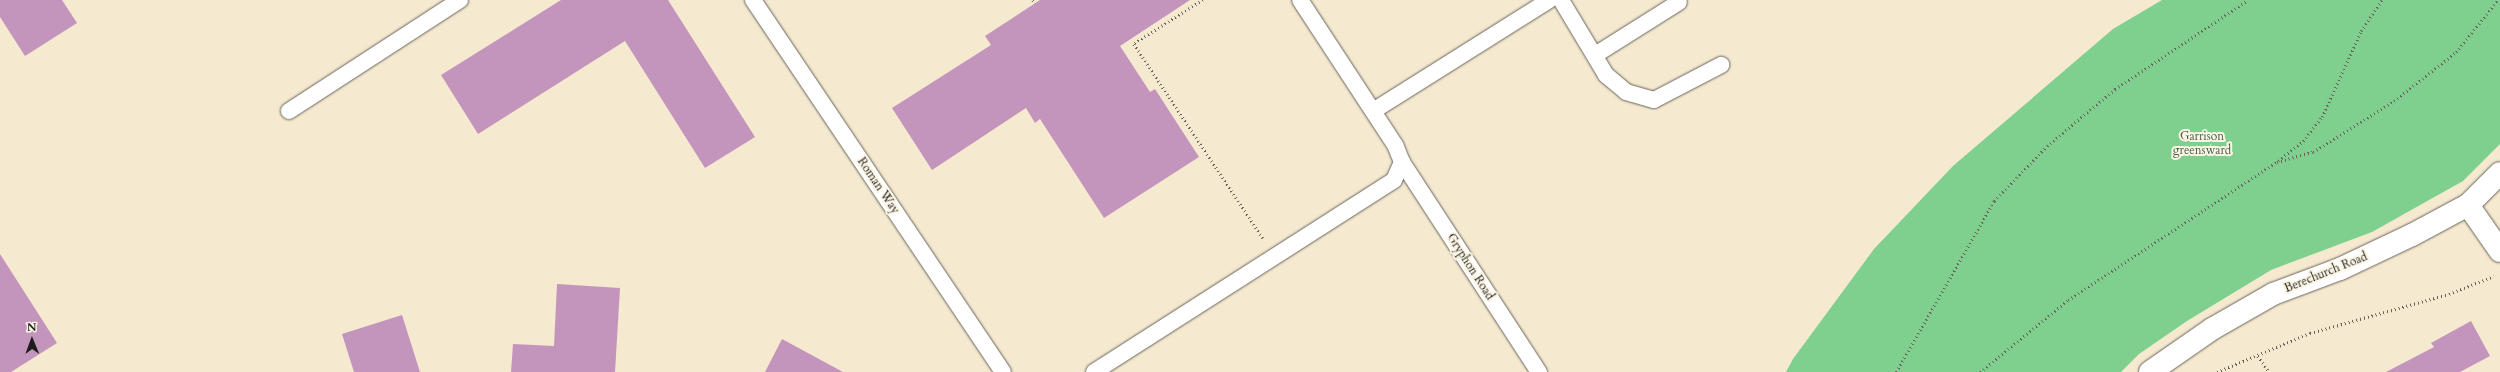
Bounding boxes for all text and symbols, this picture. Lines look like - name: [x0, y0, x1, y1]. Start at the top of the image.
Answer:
- park label: Garrison greensward: [2173, 130, 2231, 158]
- street label: Roman Way: [854, 155, 902, 217]
- street label: Gryphon Road: [1443, 231, 1497, 303]
- street label: Berechurch Road: [2282, 250, 2370, 296]
- north arrow: [12, 320, 52, 360]
- text: N: [27, 320, 37, 335]

